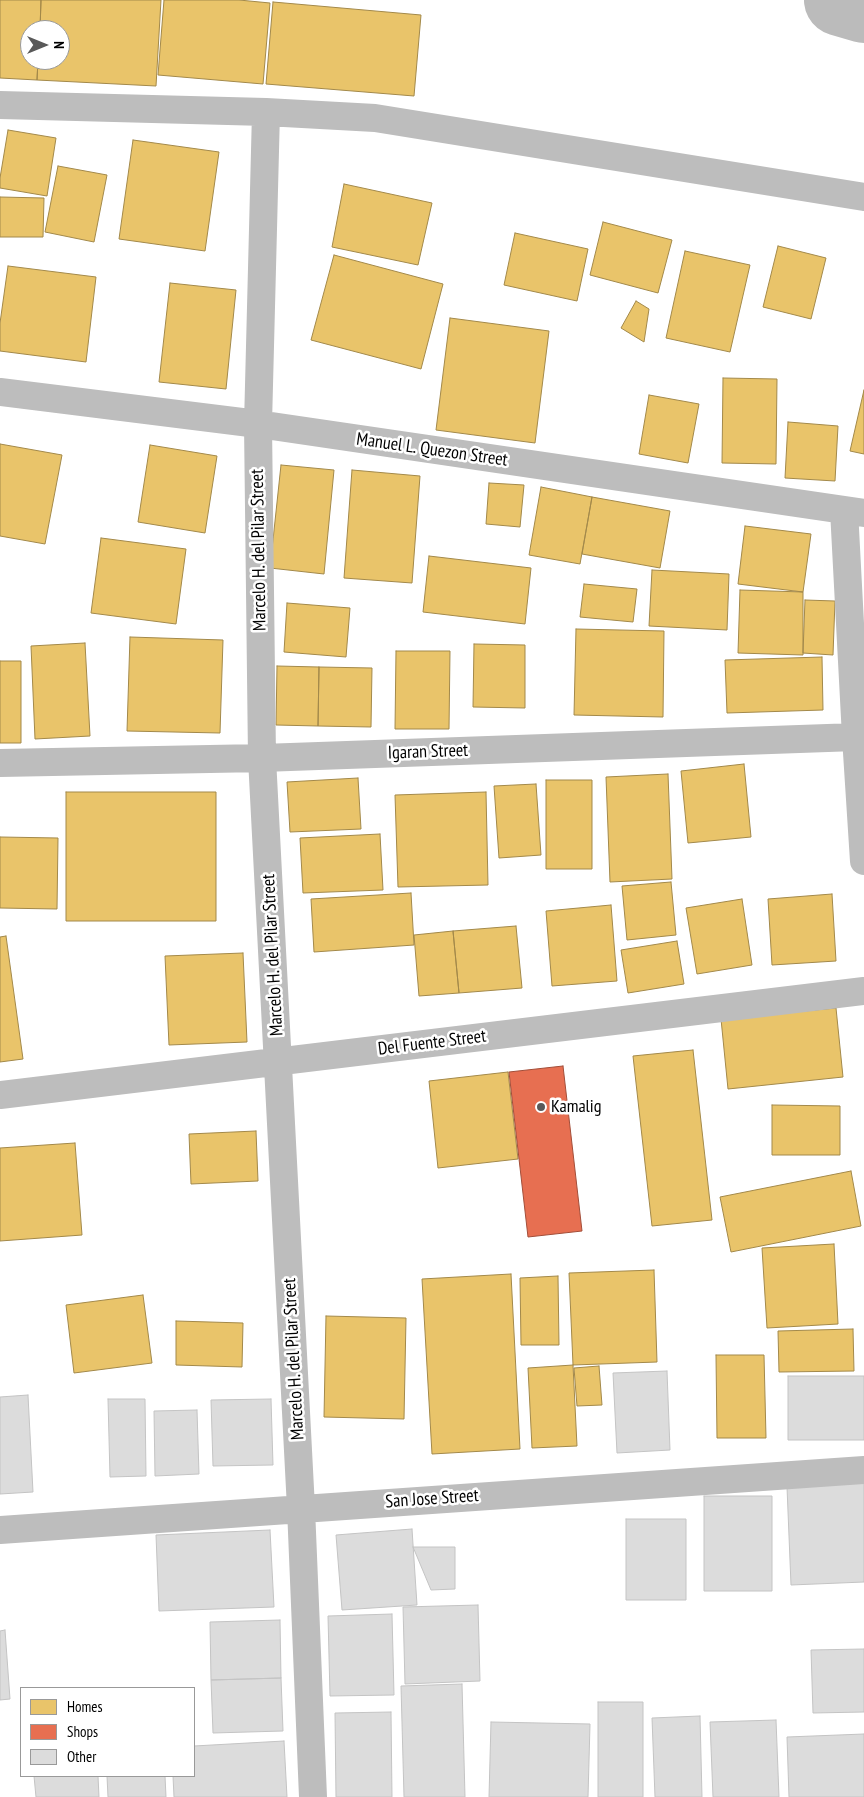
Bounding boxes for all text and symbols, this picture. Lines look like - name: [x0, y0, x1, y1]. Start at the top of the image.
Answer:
- north arrow: [20, 20, 70, 70]
- text: N: [50, 41, 68, 49]
- street label: Manuel L. Quezon Street: [355, 429, 509, 471]
- street label: Marcelo H. del Pilar Street: [247, 469, 271, 631]
- street label: Igaran Street: [388, 740, 468, 764]
- street label: Marcelo H. del Pilar Street: [258, 873, 288, 1037]
- street label: Del Fuente Street: [377, 1026, 487, 1060]
- place label: Kamalig: [551, 1096, 601, 1118]
- marker: Kamalig: [535, 1101, 547, 1113]
- street label: Marcelo H. del Pilar Street: [279, 1277, 309, 1441]
- street label: San Jose Street: [385, 1485, 479, 1513]
- legend: [20, 1687, 195, 1777]
- text: Homes: [67, 1697, 103, 1716]
- text: Shops: [67, 1722, 98, 1741]
- text: Other: [67, 1747, 96, 1766]

